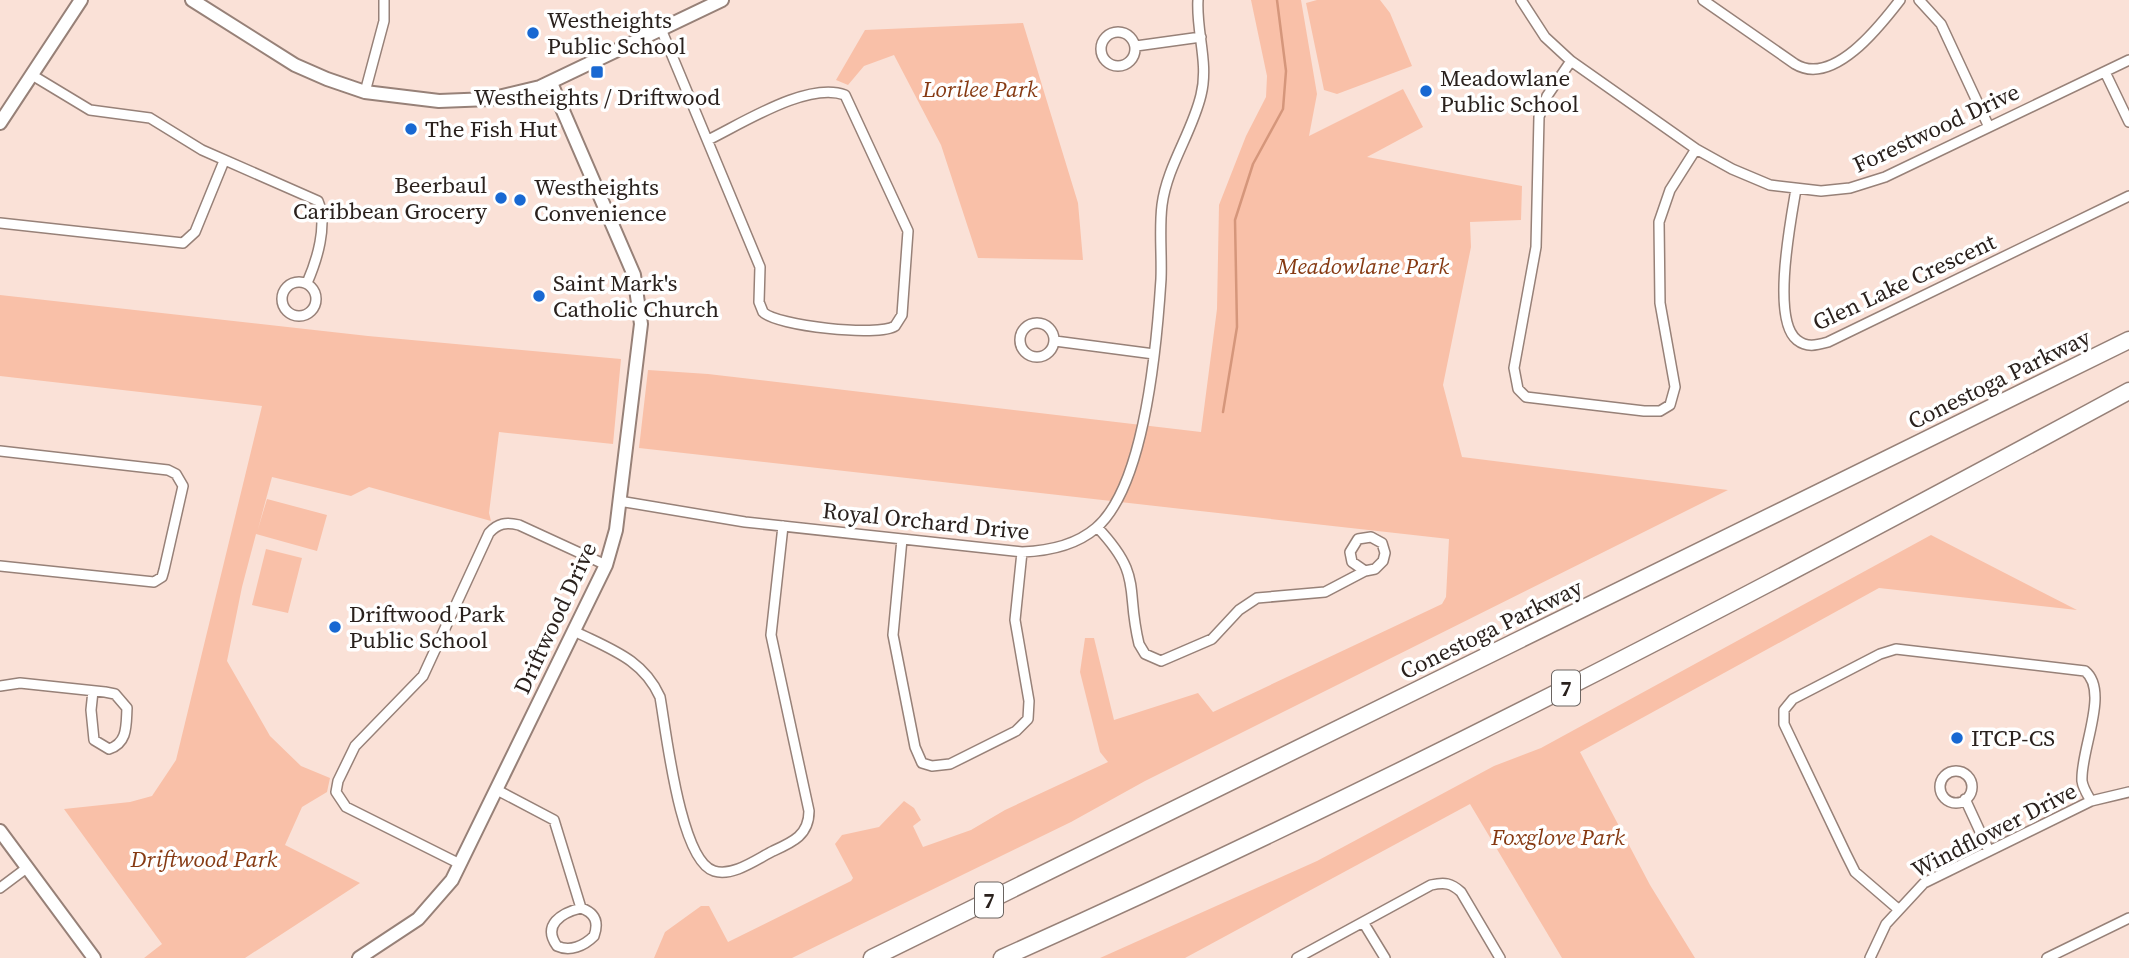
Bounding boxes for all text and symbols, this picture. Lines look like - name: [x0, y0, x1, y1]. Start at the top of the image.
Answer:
- place label: Westheights Public School: [547, 4, 686, 62]
- marker: Westheights Public School: [525, 25, 541, 41]
- place label: Meadowlane Public School: [1440, 62, 1579, 120]
- marker: Westheights / Driftwood: [589, 64, 605, 80]
- park label: Lorilee Park: [921, 73, 1038, 105]
- street label: Forestwood Drive: [1848, 75, 2024, 181]
- place label: Westheights / Driftwood: [474, 81, 720, 113]
- marker: Meadowlane Public School: [1418, 83, 1434, 99]
- place label: The Fish Hut: [425, 113, 558, 145]
- marker: The Fish Hut: [403, 121, 419, 137]
- place label: Beerbaul Caribbean Grocery: [293, 169, 487, 227]
- place label: Westheights Convenience: [534, 171, 667, 229]
- marker: Beerbaul Caribbean Grocery: [493, 190, 509, 206]
- marker: Westheights Convenience: [512, 192, 528, 208]
- street label: Glen Lake Crescent: [1807, 225, 2001, 338]
- park label: Meadowlane Park: [1276, 250, 1449, 282]
- place label: Saint Mark's Catholic Church: [553, 267, 719, 325]
- marker: Saint Mark's Catholic Church: [531, 288, 547, 304]
- street label: Conestoga Parkway: [1903, 321, 2096, 437]
- street label: Royal Orchard Drive: [821, 494, 1031, 548]
- street label: Driftwood Drive: [506, 537, 604, 699]
- street label: Conestoga Parkway: [1395, 571, 1588, 687]
- place label: Driftwood Park Public School: [349, 598, 505, 656]
- marker: Driftwood Park Public School: [327, 619, 343, 635]
- road number: 7: [1552, 670, 1580, 706]
- place label: ITCP-CS: [1971, 722, 2055, 754]
- marker: ITCP-CS: [1949, 730, 1965, 746]
- street label: Windflower Drive: [1906, 775, 2082, 885]
- park label: Foxglove Park: [1490, 821, 1625, 853]
- park label: Driftwood Park: [130, 843, 278, 875]
- road number: 7: [975, 883, 1003, 918]

